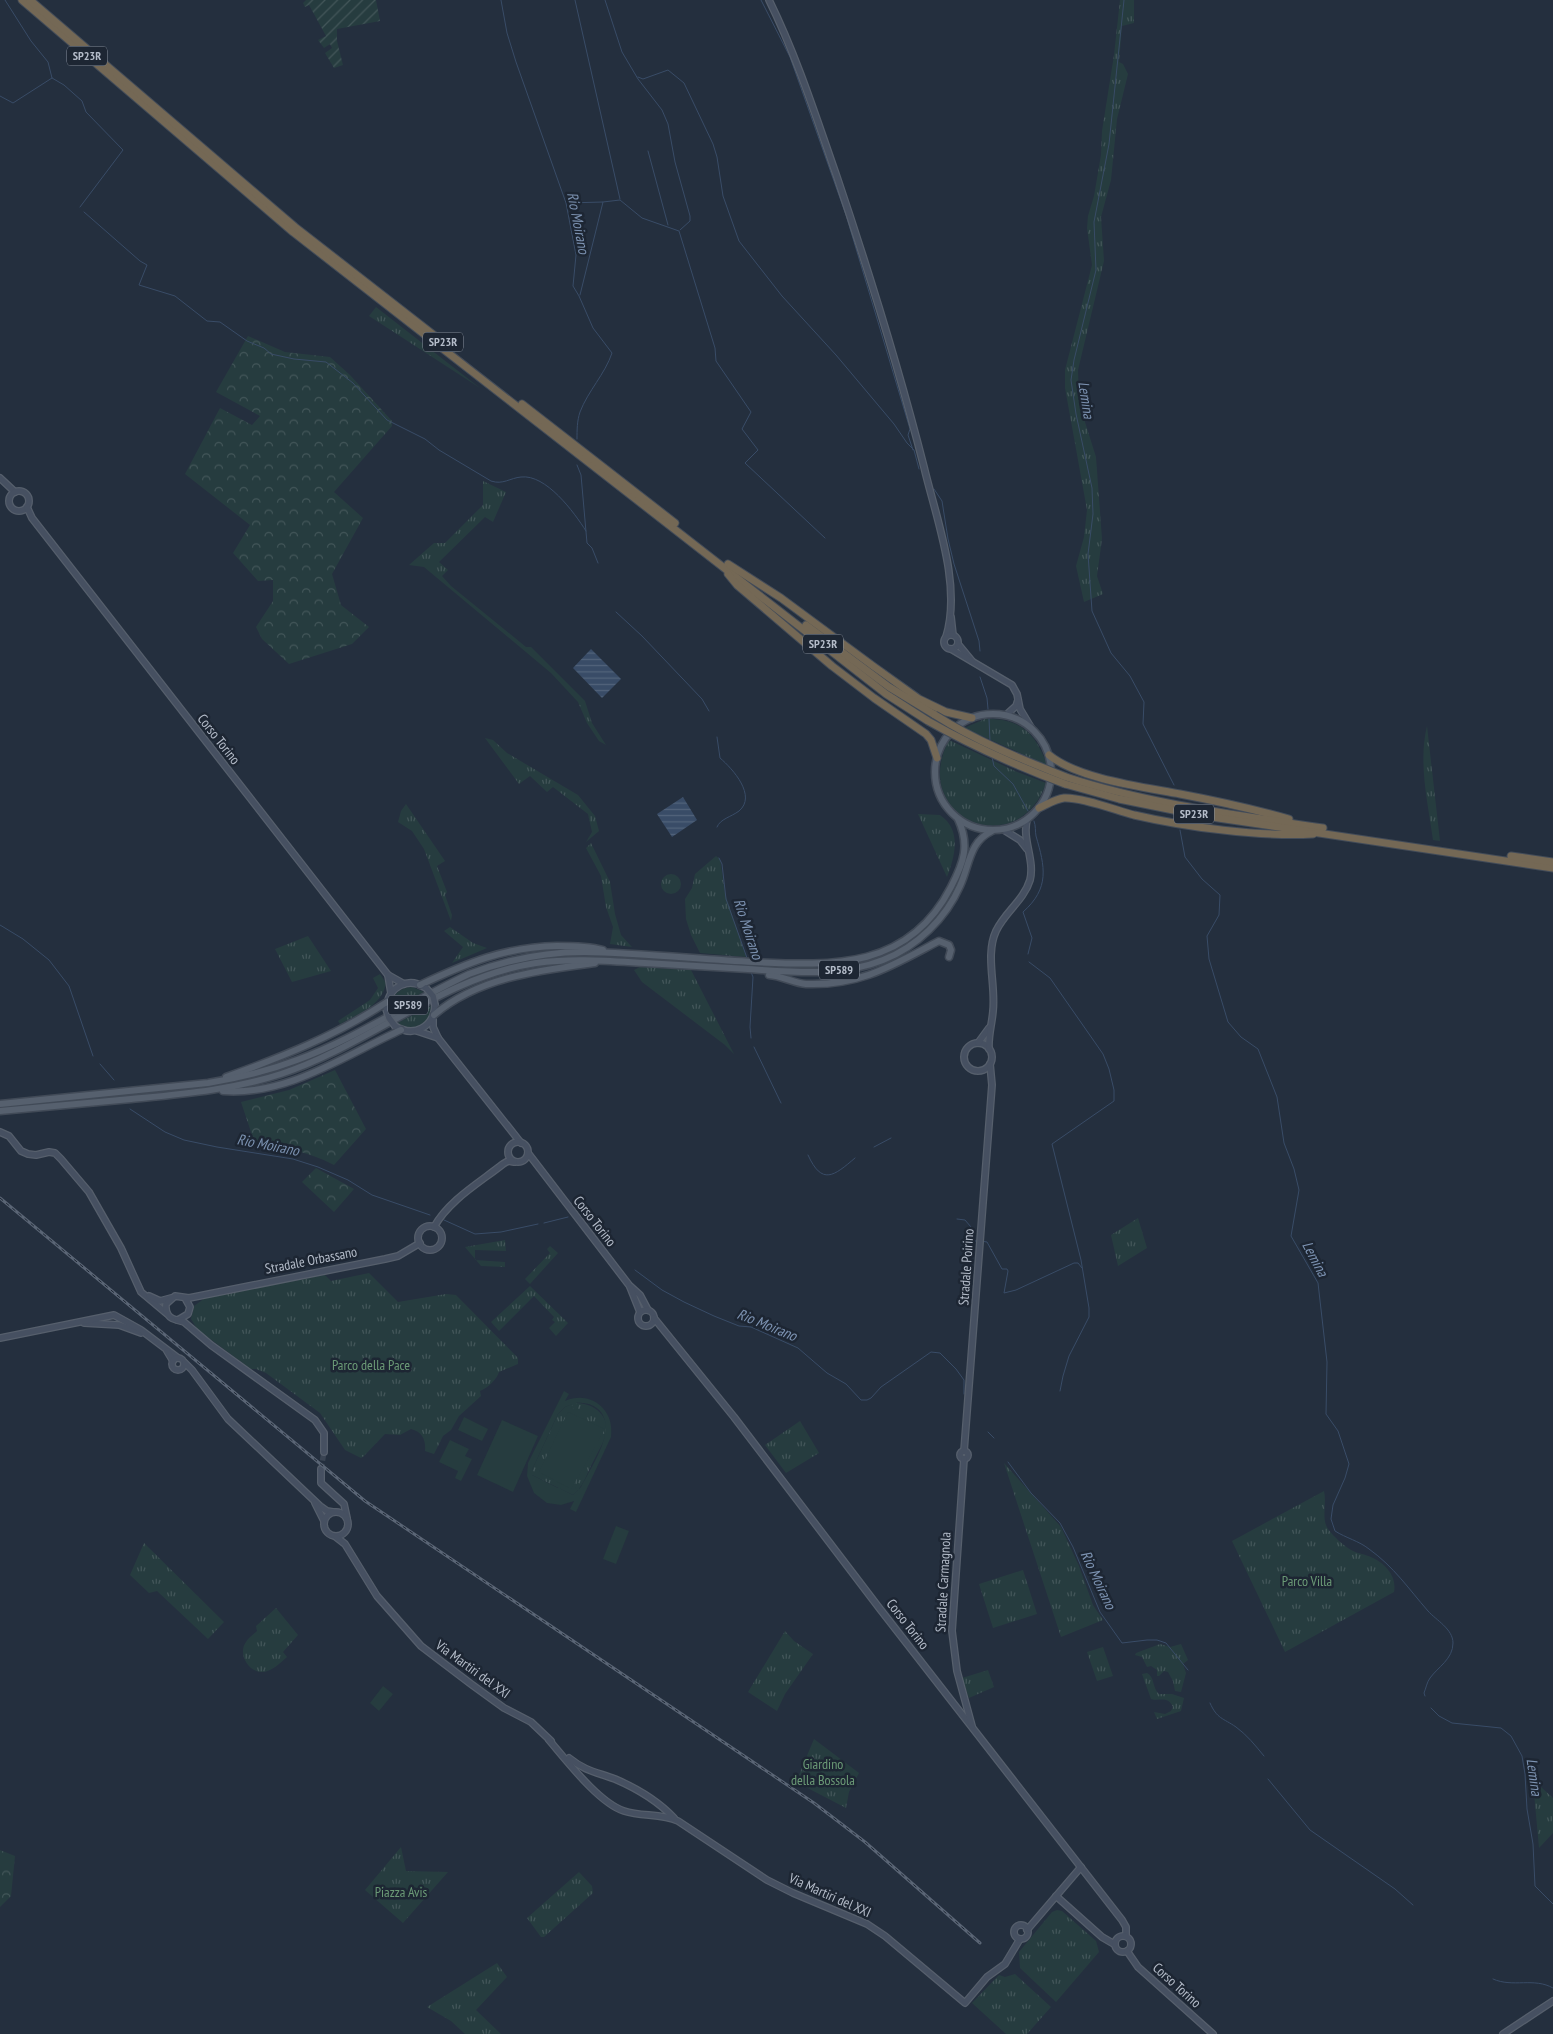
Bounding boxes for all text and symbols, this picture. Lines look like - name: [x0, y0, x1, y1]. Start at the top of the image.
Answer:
- road number: SP23R: [67, 46, 107, 66]
- water label: Rio Moirano: [563, 190, 594, 257]
- road number: SP23R: [423, 332, 463, 352]
- water label: Lemina: [1074, 380, 1099, 421]
- road number: SP23R: [803, 634, 843, 654]
- street label: Corso Torino: [194, 710, 244, 768]
- road number: SP23R: [1174, 804, 1214, 824]
- water label: Rio Moirano: [730, 896, 768, 963]
- road number: SP589: [819, 960, 859, 980]
- road number: SP589: [388, 996, 428, 1014]
- water label: Rio Moirano: [236, 1129, 302, 1160]
- street label: Corso Torino: [570, 1192, 620, 1250]
- street label: Stradale Poirino: [954, 1228, 978, 1306]
- water label: Lemina: [1298, 1238, 1333, 1281]
- street label: Stradale Orbassano: [263, 1242, 359, 1278]
- water label: Rio Moirano: [735, 1304, 801, 1346]
- park label: Parco della Pace: [332, 1356, 410, 1374]
- street label: Stradale Carmagnola: [931, 1531, 955, 1633]
- water label: Rio Moirano: [1077, 1547, 1121, 1614]
- park label: Parco Villa: [1282, 1572, 1332, 1590]
- street label: Corso Torino: [883, 1595, 933, 1653]
- street label: Via Martiri del XXI: [431, 1635, 514, 1702]
- park label: Giardino della Bossola: [791, 1755, 855, 1789]
- water label: Lemina: [1522, 1757, 1547, 1798]
- street label: Via Martiri del XXI: [785, 1868, 874, 1921]
- park label: Piazza Avis: [375, 1883, 428, 1901]
- street label: Corso Torino: [1149, 1958, 1205, 2012]

